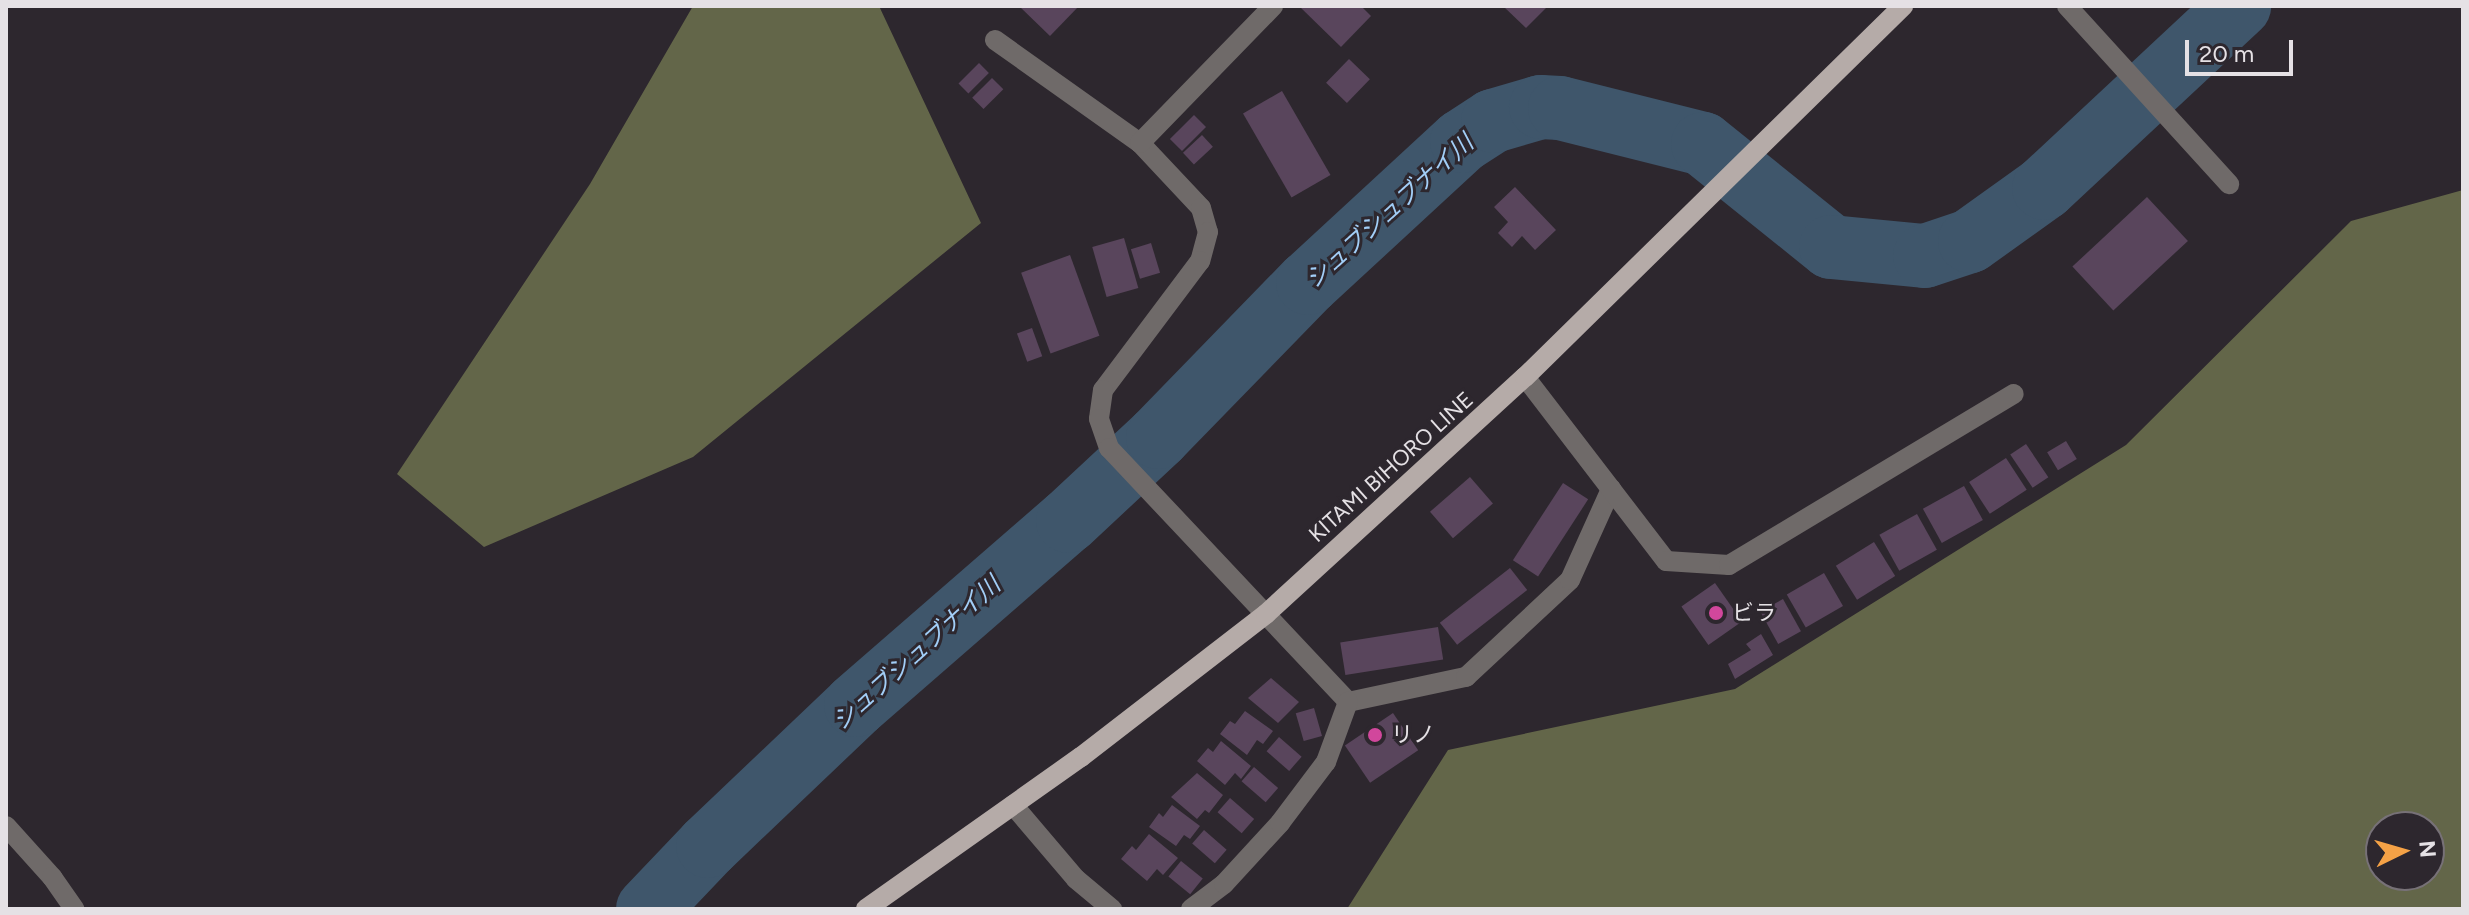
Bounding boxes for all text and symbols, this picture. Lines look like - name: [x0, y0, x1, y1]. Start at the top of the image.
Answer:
- scale bar: [2189, 24, 2297, 74]
- text: 20 m: [2199, 39, 2254, 68]
- water label: シュブシュブナイ川: [1299, 128, 1479, 294]
- street label: KITAMI BIHORO LINE: [1304, 386, 1478, 548]
- water label: シュブシュブナイ川: [826, 570, 1006, 736]
- place label: ビラ: [1732, 600, 1776, 626]
- marker: ビラ: [1707, 604, 1725, 622]
- place label: リノ: [1391, 722, 1435, 748]
- marker: リノ: [1366, 726, 1384, 744]
- north arrow: [2365, 811, 2445, 891]
- text: N: [2413, 839, 2442, 859]

